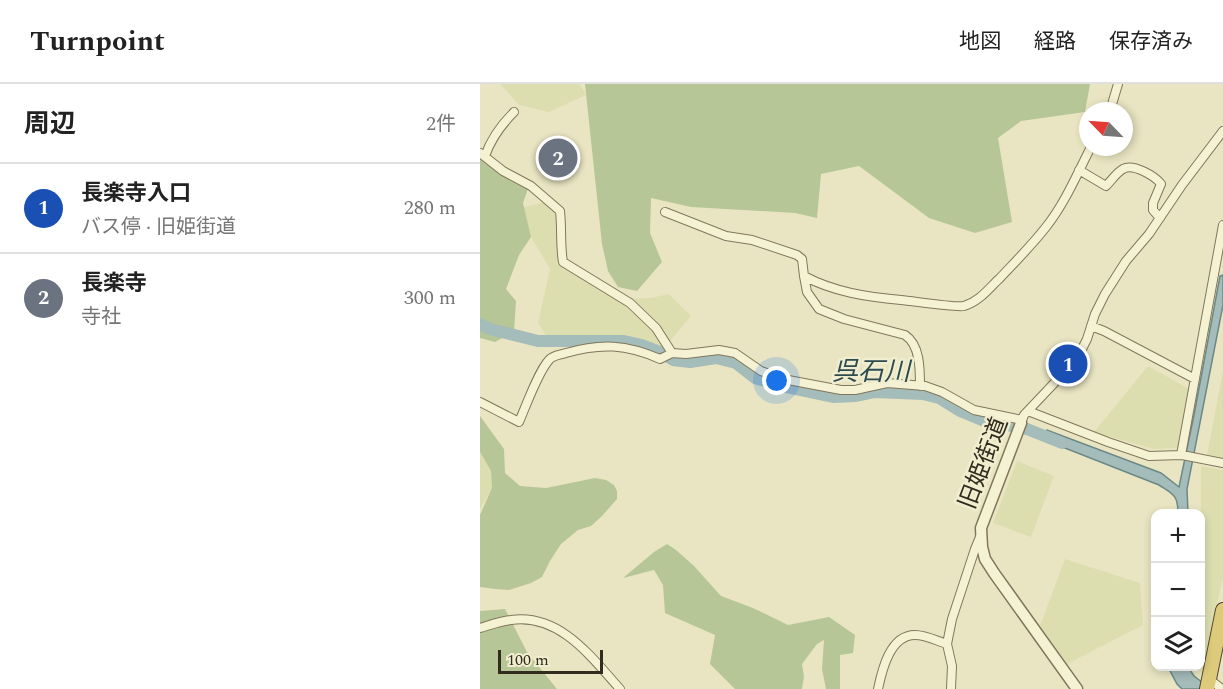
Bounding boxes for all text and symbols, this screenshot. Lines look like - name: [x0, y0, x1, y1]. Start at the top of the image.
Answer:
- text: Turnpoint: [30, 20, 165, 63]
- text: 地図: [959, 26, 1001, 58]
- text: 経路: [1034, 26, 1076, 58]
- text: 保存済み: [1109, 26, 1193, 58]
- north arrow: [1079, 102, 1133, 156]
- text: 周辺: [24, 104, 76, 144]
- text: 2件: [426, 109, 456, 139]
- pin: 2: [538, 136, 578, 181]
- text: 長楽寺入口: [81, 177, 191, 210]
- text: 1: [38, 193, 49, 223]
- text: 280 m: [404, 193, 456, 223]
- text: バス停 · 旧姫街道: [81, 212, 236, 242]
- text: 長楽寺: [81, 267, 147, 300]
- text: 2: [38, 283, 49, 313]
- text: 300 m: [404, 283, 456, 313]
- text: 寺社: [81, 302, 121, 332]
- pin: 1: [1048, 342, 1088, 386]
- water label: 呉石川: [832, 352, 913, 392]
- your location: [762, 366, 791, 395]
- street label: 旧姫街道: [950, 412, 1018, 515]
- map controls: [1151, 509, 1205, 671]
- button: +: [1151, 509, 1205, 563]
- button: −: [1151, 563, 1205, 617]
- button: layers: [1151, 617, 1205, 671]
- scale bar: [498, 647, 603, 674]
- text: 100 m: [507, 648, 549, 672]

